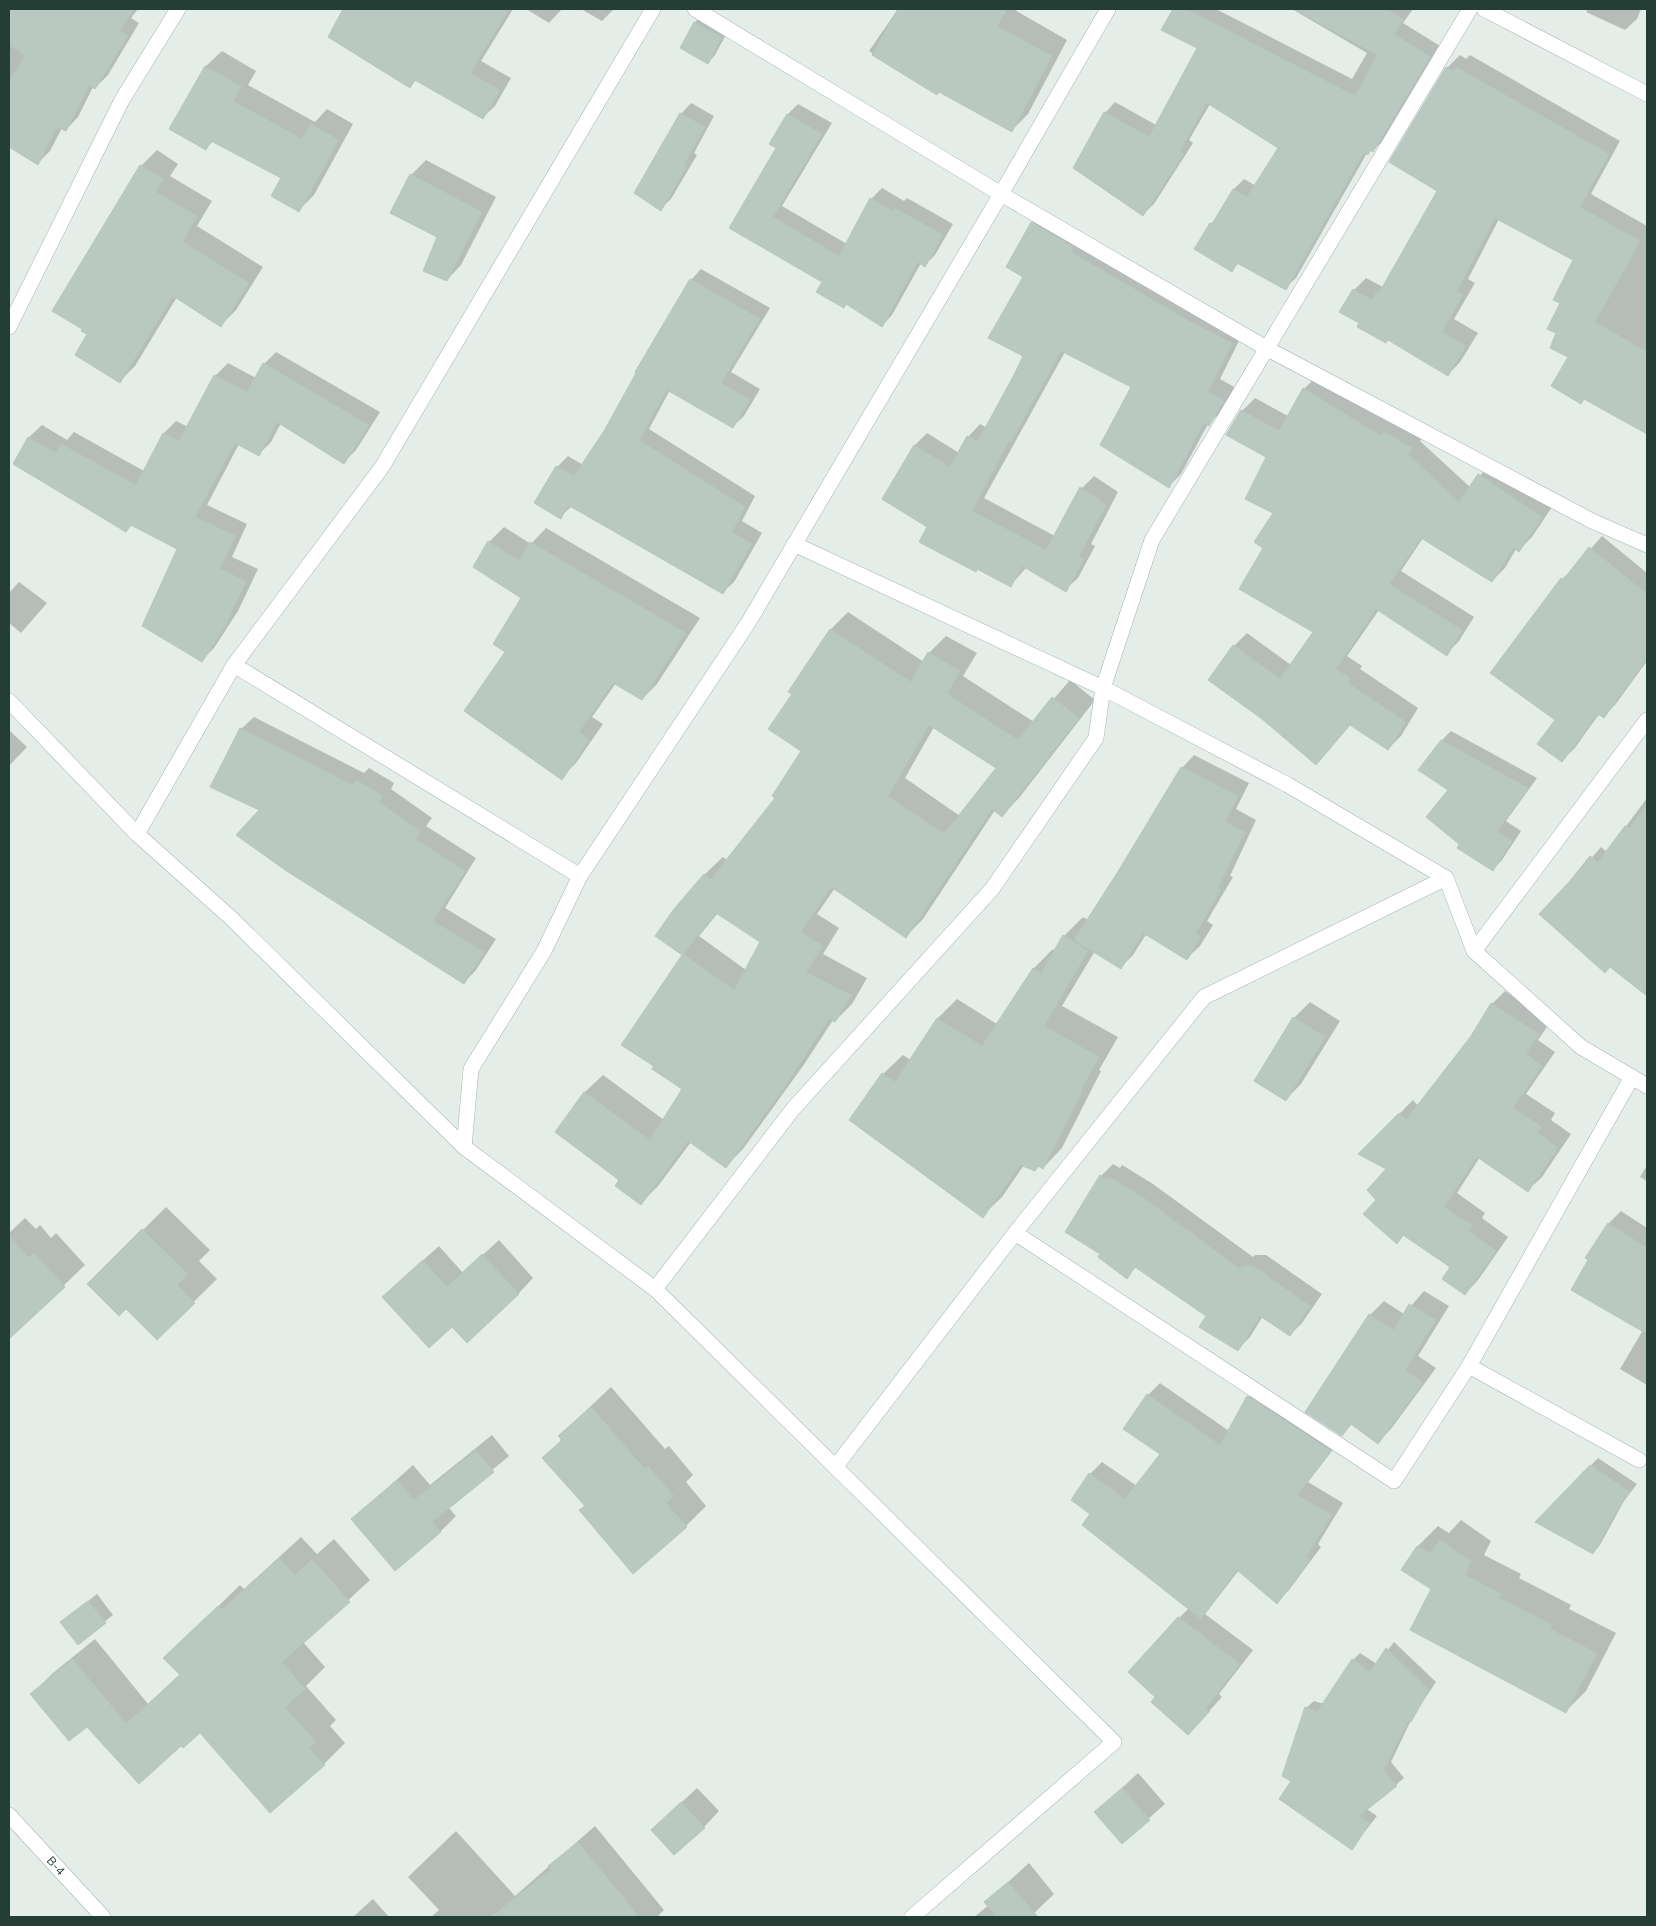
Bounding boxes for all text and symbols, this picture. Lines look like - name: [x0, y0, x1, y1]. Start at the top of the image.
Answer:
- street label: B-4: [43, 1853, 69, 1879]

